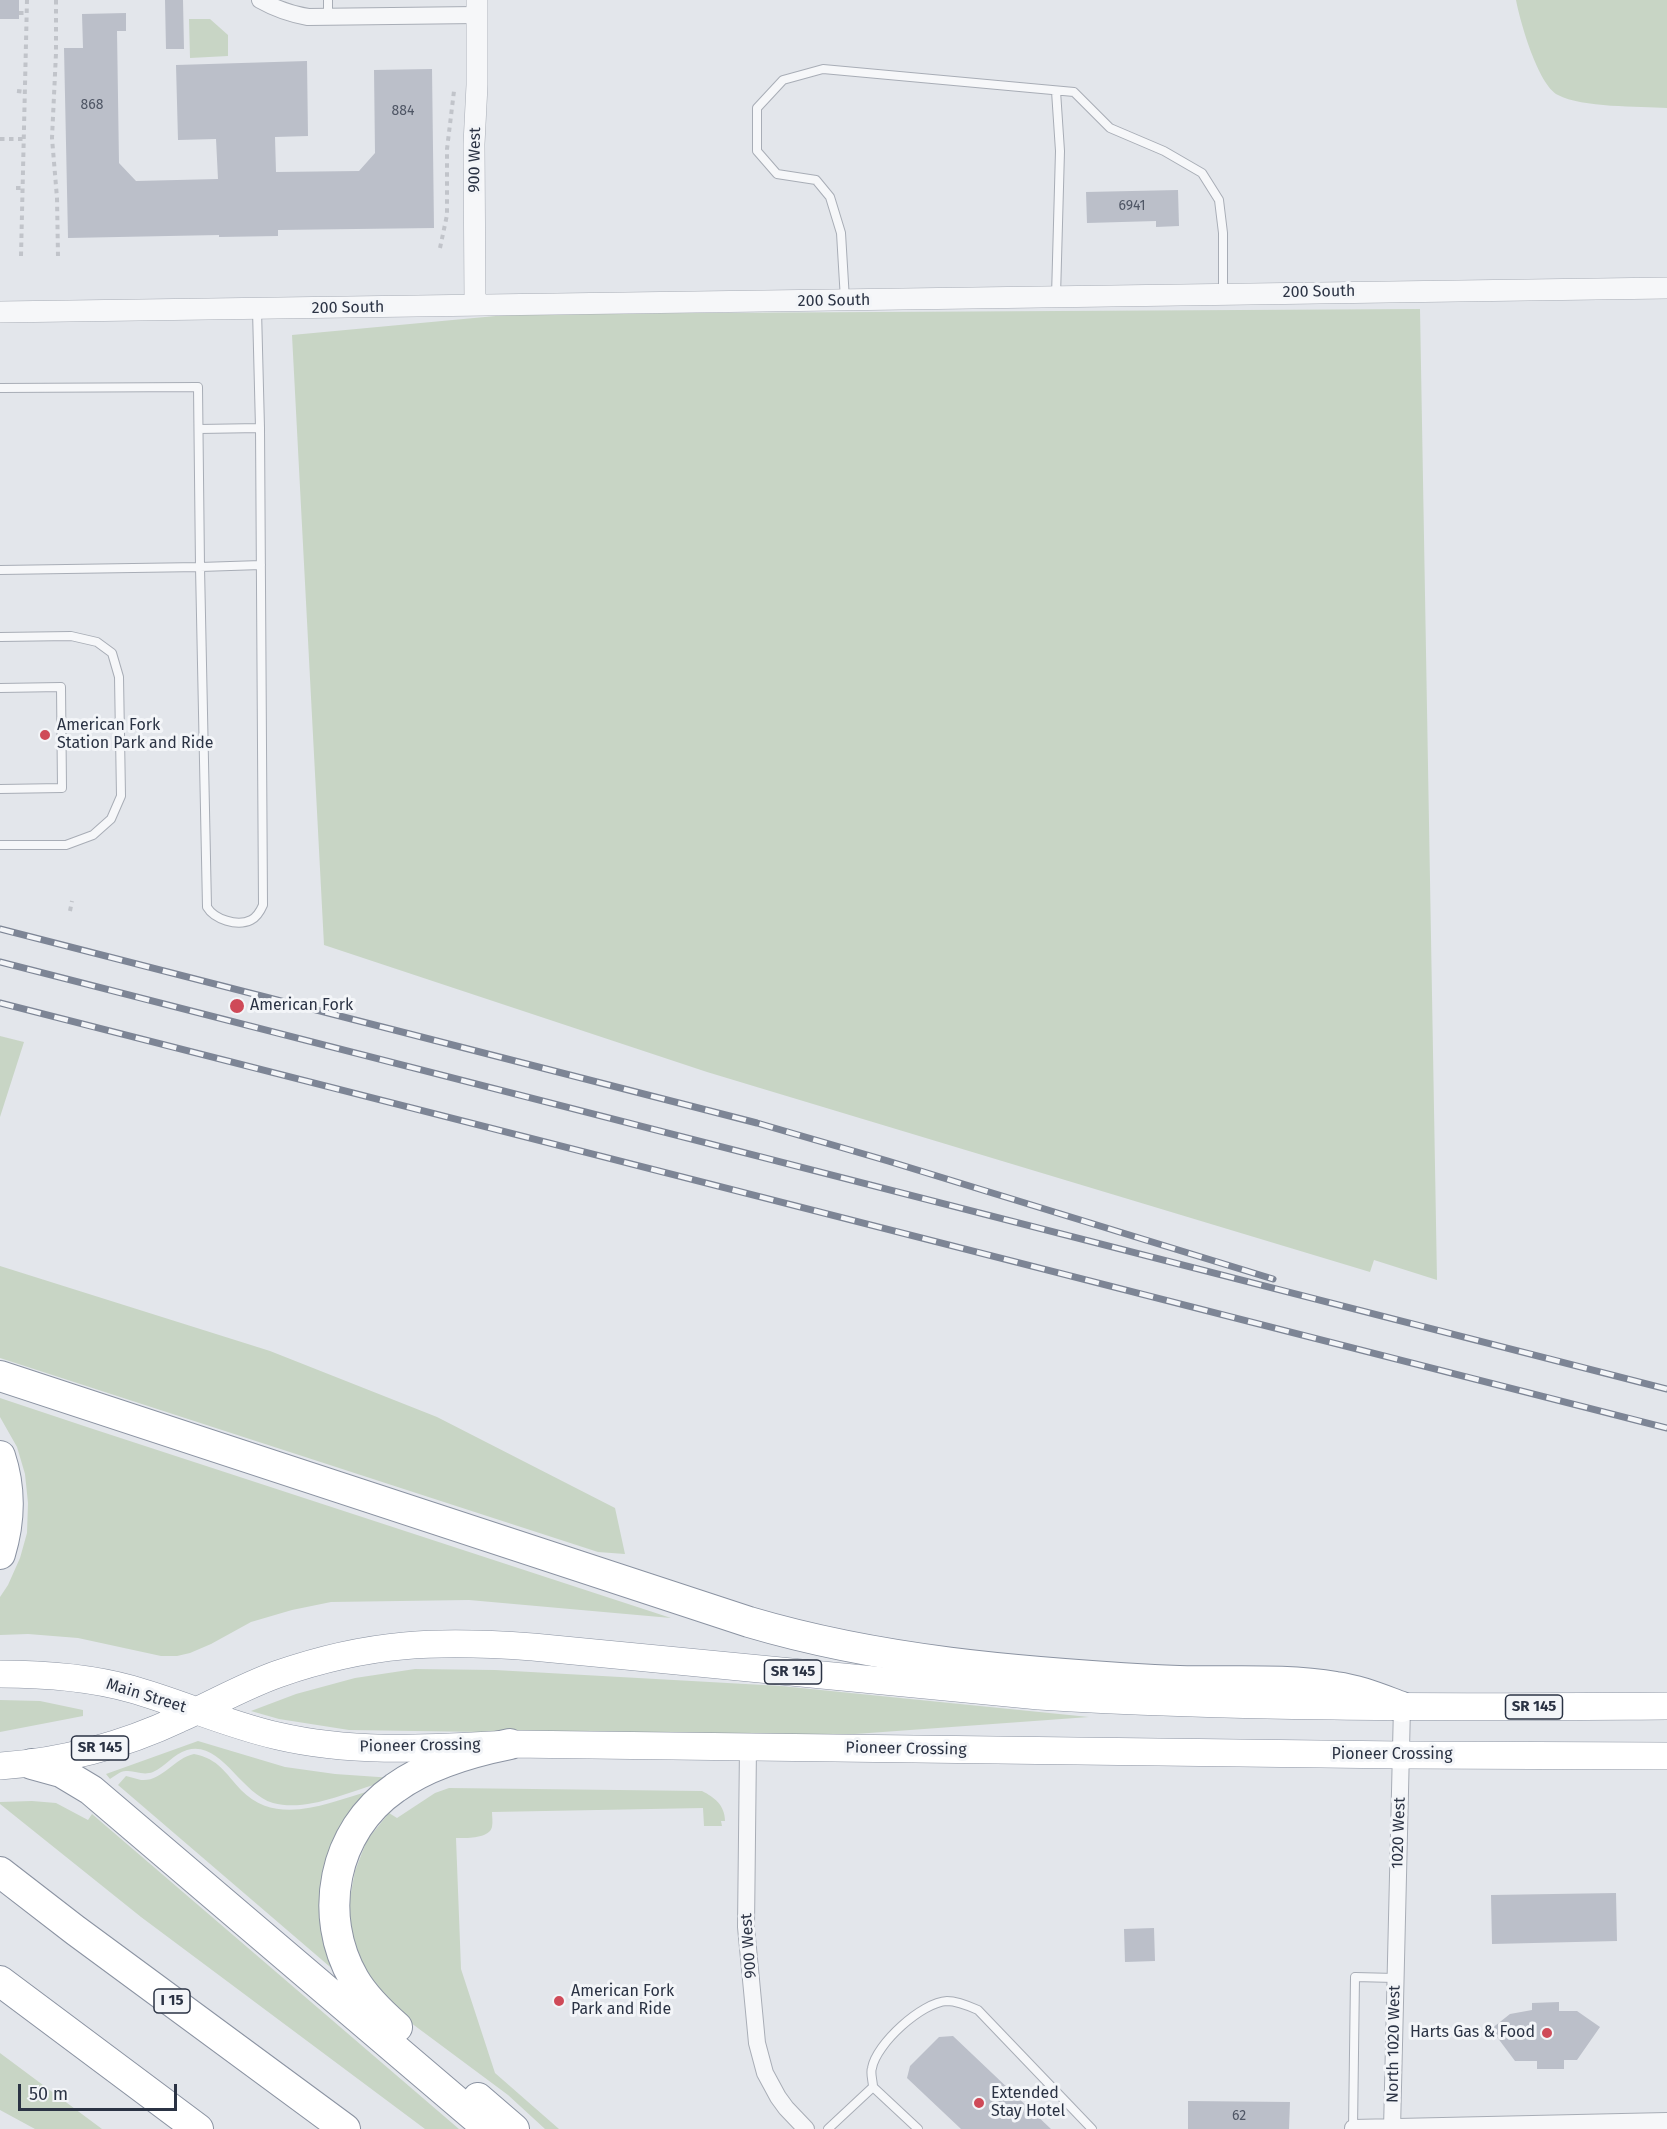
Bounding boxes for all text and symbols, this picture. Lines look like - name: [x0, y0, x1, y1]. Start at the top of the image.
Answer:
- house number: 868: [81, 97, 103, 113]
- house number: 884: [392, 103, 414, 119]
- street label: 900 West: [465, 127, 485, 193]
- house number: 6941: [1118, 198, 1146, 214]
- street label: 200 South: [1283, 282, 1355, 302]
- street label: 200 South: [798, 291, 870, 311]
- street label: 200 South: [312, 298, 384, 318]
- place label: American Fork Station Park and Ride: [57, 716, 213, 754]
- marker: American Fork Station Park and Ride: [38, 728, 52, 742]
- place label: American Fork: [250, 996, 353, 1016]
- marker: American Fork: [228, 997, 246, 1015]
- road number: SR 145: [764, 1660, 822, 1684]
- street label: Main Street: [104, 1675, 188, 1717]
- road number: SR 145: [1506, 1695, 1562, 1719]
- street label: Pioneer Crossing: [359, 1735, 481, 1757]
- road number: SR 145: [72, 1736, 128, 1760]
- street label: Pioneer Crossing: [845, 1738, 967, 1760]
- street label: Pioneer Crossing: [1331, 1745, 1453, 1765]
- street label: 1020 West: [1388, 1797, 1410, 1869]
- street label: 900 West: [737, 1913, 761, 1979]
- place label: American Fork Park and Ride: [571, 1982, 674, 2020]
- street label: North 1020 West: [1383, 1985, 1405, 2103]
- road number: I 15: [154, 1989, 190, 2013]
- marker: American Fork Park and Ride: [552, 1994, 566, 2008]
- place label: Harts Gas & Food: [1410, 2023, 1535, 2043]
- marker: Harts Gas & Food: [1540, 2026, 1554, 2040]
- scale bar: [21, 2072, 180, 2110]
- text: 50 m: [29, 2083, 68, 2105]
- place label: Extended Stay Hotel: [991, 2084, 1065, 2122]
- marker: Extended Stay Hotel: [972, 2096, 986, 2110]
- house number: 62: [1232, 2108, 1246, 2124]

